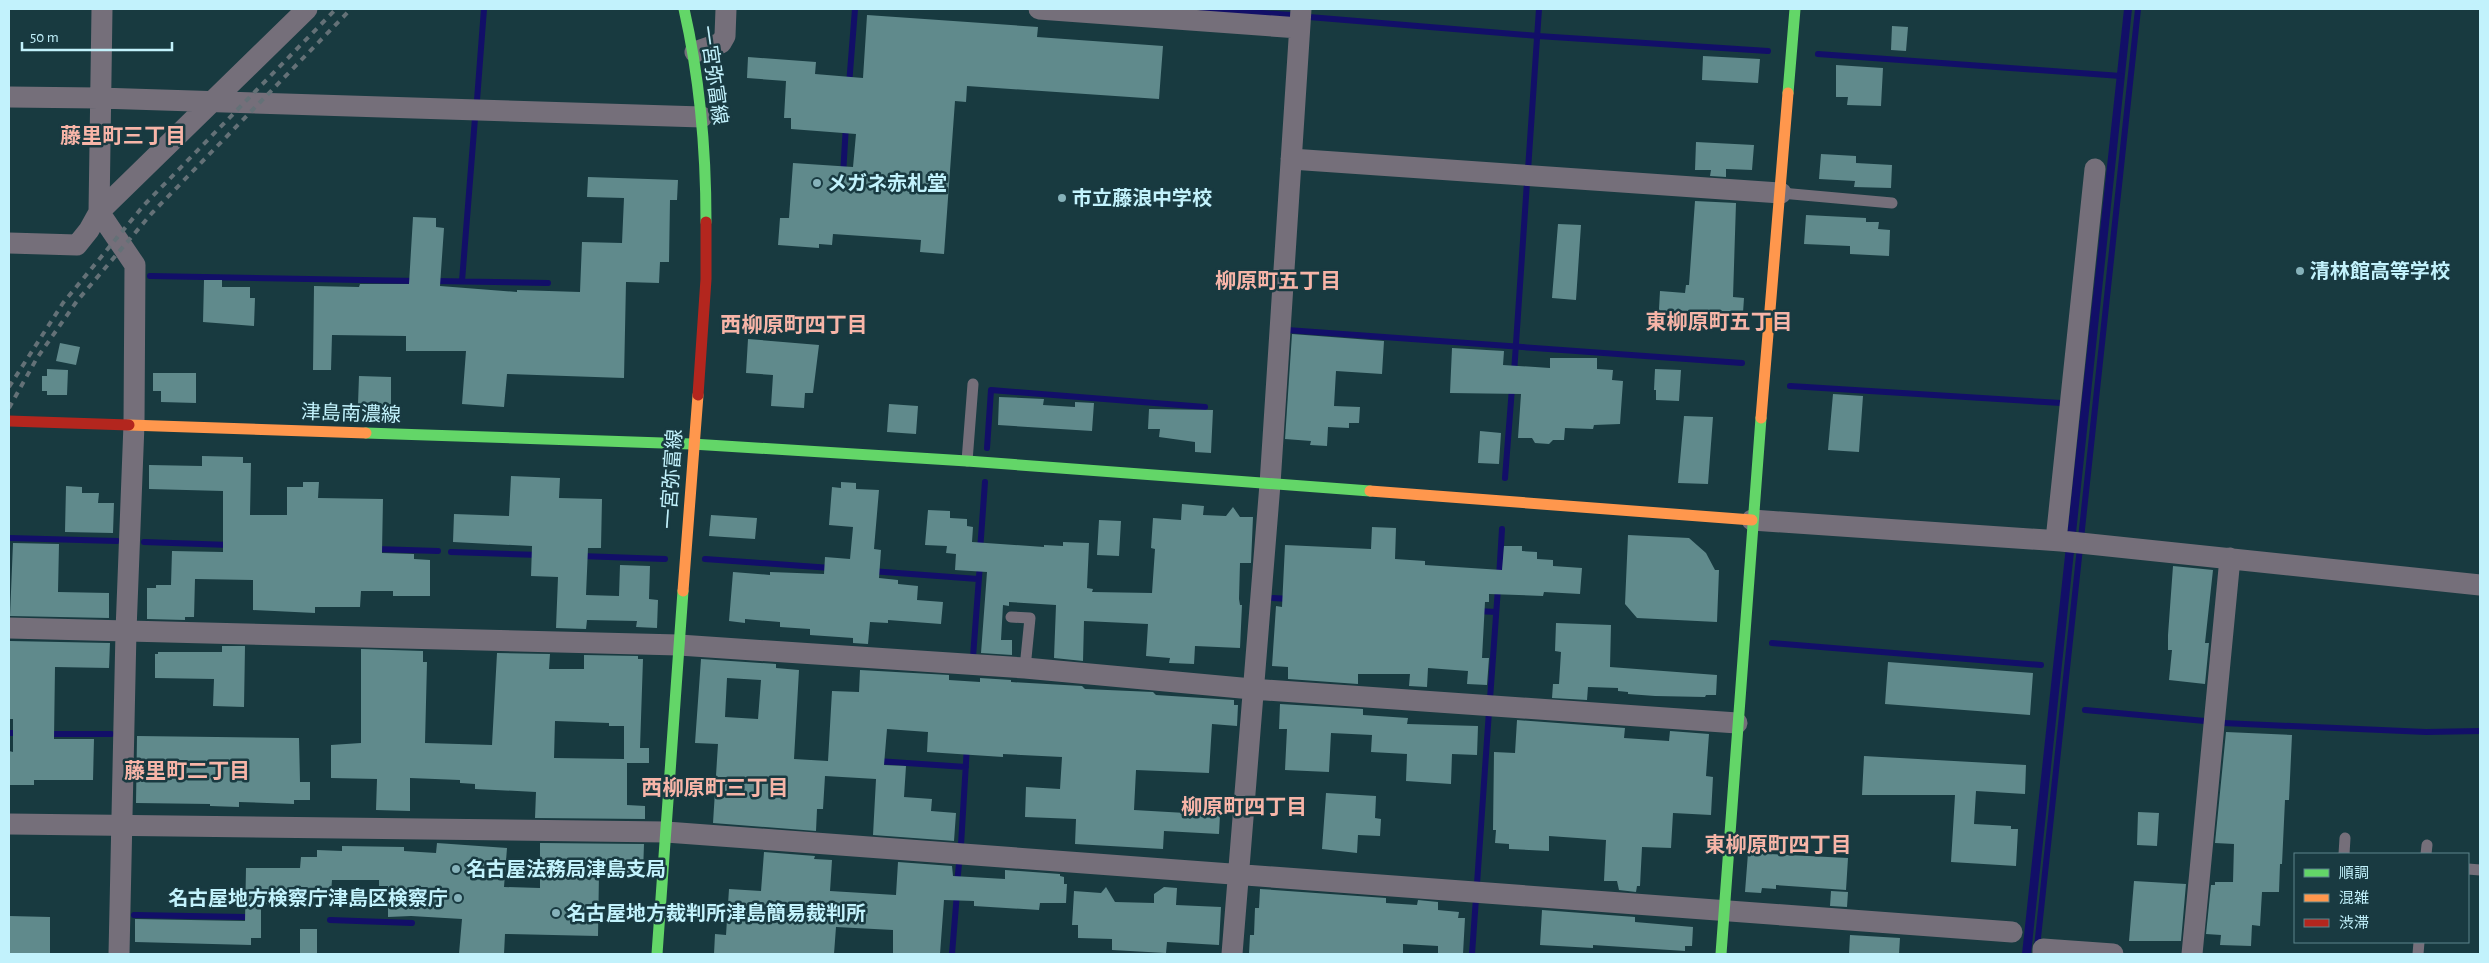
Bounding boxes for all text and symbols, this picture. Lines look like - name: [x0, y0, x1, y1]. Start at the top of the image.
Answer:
- scale bar: [22, 20, 172, 52]
- street label: 一宮弥富線: [696, 24, 732, 126]
- text: 50 m: [30, 30, 59, 45]
- district label: 藤里町三丁目: [60, 125, 186, 147]
- place label: メガネ赤札堂: [827, 172, 947, 194]
- marker: メガネ赤札堂: [811, 177, 823, 189]
- place label: 市立藤浪中学校: [1072, 187, 1212, 209]
- marker: 市立藤浪中学校: [1056, 192, 1068, 204]
- place label: 清林館高等学校: [2310, 260, 2450, 282]
- marker: 清林館高等学校: [2294, 265, 2306, 277]
- district label: 柳原町五丁目: [1215, 270, 1341, 292]
- district label: 東柳原町五丁目: [1646, 311, 1793, 333]
- district label: 西柳原町四丁目: [721, 314, 868, 336]
- street label: 津島南濃線: [301, 400, 401, 426]
- street label: 一宮弥富線: [657, 428, 685, 530]
- district label: 藤里町二丁目: [124, 760, 250, 782]
- district label: 西柳原町三丁目: [642, 777, 789, 799]
- district label: 柳原町四丁目: [1181, 796, 1307, 818]
- district label: 東柳原町四丁目: [1705, 834, 1852, 856]
- legend: [2294, 853, 2469, 943]
- place label: 名古屋法務局津島支局: [466, 858, 666, 880]
- marker: 名古屋法務局津島支局: [450, 863, 462, 875]
- text: 順調: [2339, 866, 2369, 881]
- place label: 名古屋地方検察庁津島区検察庁: [168, 887, 448, 909]
- text: 混雑: [2339, 890, 2369, 906]
- marker: 名古屋地方検察庁津島区検察庁: [452, 892, 464, 904]
- place label: 名古屋地方裁判所津島簡易裁判所: [566, 902, 866, 924]
- marker: 名古屋地方裁判所津島簡易裁判所: [550, 907, 562, 919]
- text: 渋滞: [2339, 915, 2369, 931]

